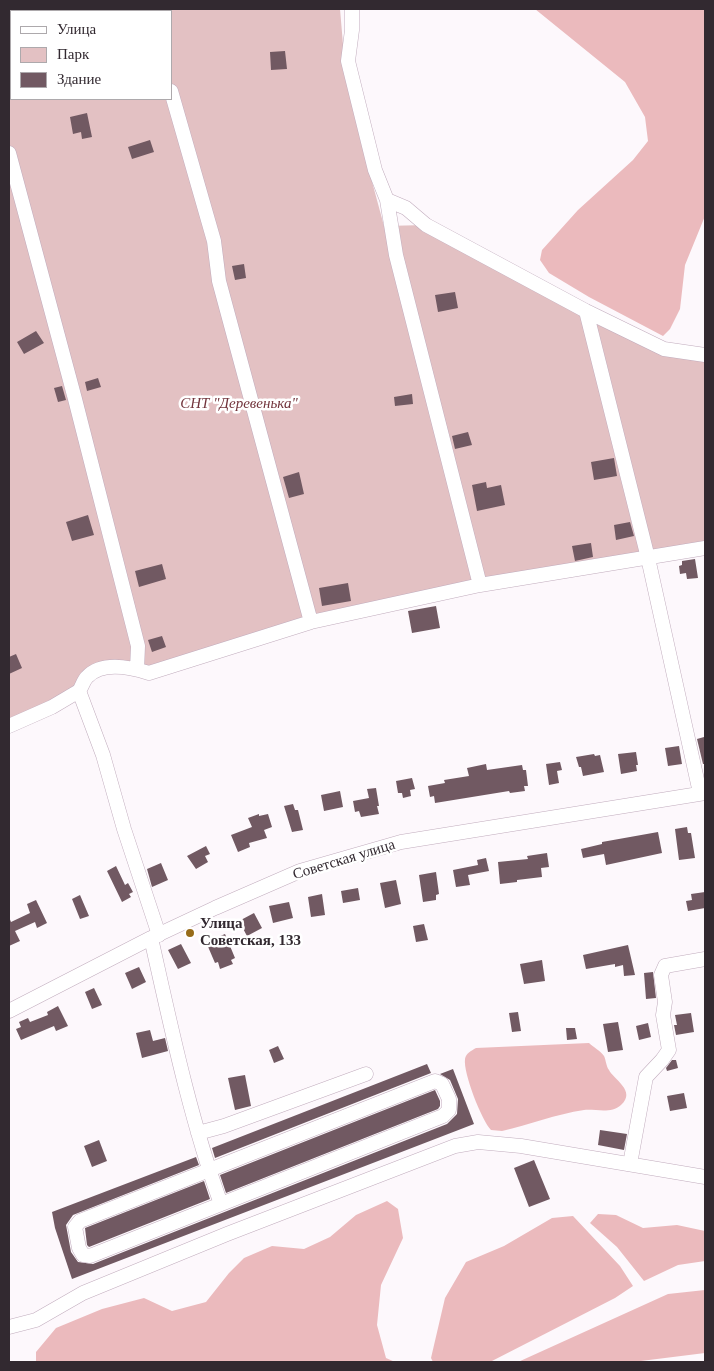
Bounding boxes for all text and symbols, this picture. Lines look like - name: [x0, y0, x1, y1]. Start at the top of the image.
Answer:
- legend: [10, 10, 172, 100]
- text: Улица: [57, 21, 96, 37]
- text: Парк: [57, 46, 89, 62]
- text: Здание: [57, 71, 101, 87]
- park label: СНТ "Деревенька": [180, 395, 298, 413]
- street label: Советская улица: [291, 836, 397, 884]
- place label: Улица Советская, 133: [200, 915, 301, 950]
- marker: Улица Советская, 133: [184, 927, 196, 939]

